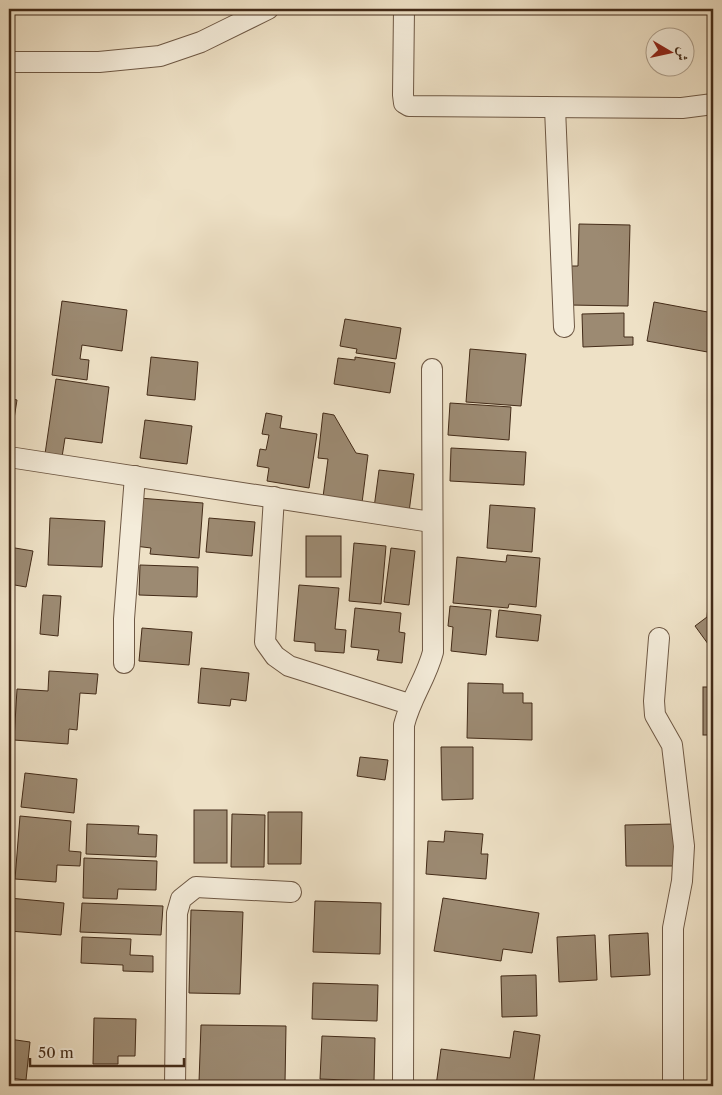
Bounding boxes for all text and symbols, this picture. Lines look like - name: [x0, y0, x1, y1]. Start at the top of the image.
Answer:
- north arrow: [644, 28, 694, 78]
- text: ش: [673, 46, 693, 62]
- scale bar: [30, 1035, 184, 1067]
- text: 50 m: [38, 1043, 74, 1062]

